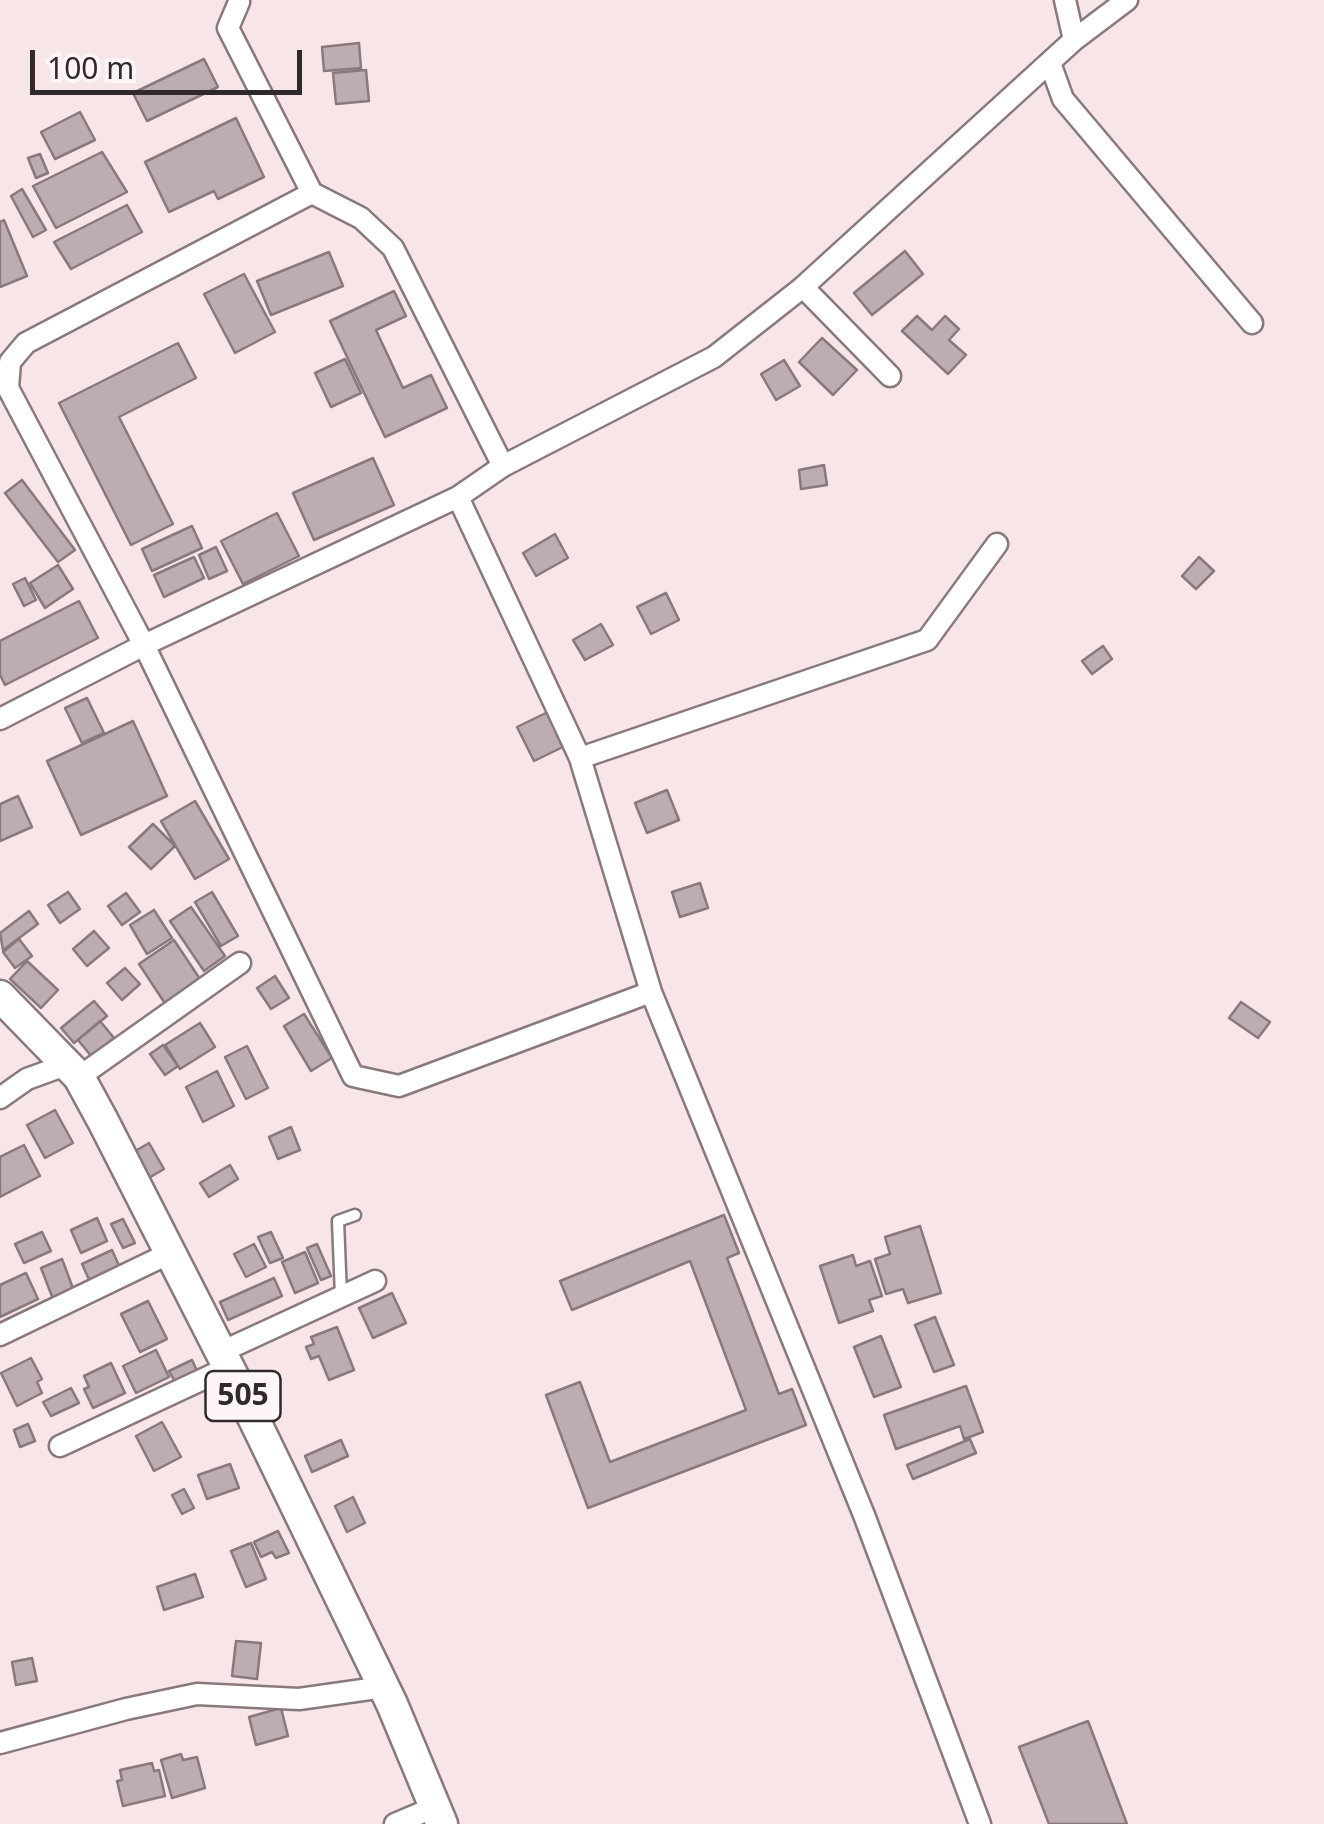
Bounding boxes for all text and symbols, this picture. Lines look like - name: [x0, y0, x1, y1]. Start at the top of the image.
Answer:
- scale bar: [35, 30, 308, 92]
- text: 100 m: [47, 47, 134, 88]
- road number: 505: [206, 1371, 280, 1421]

